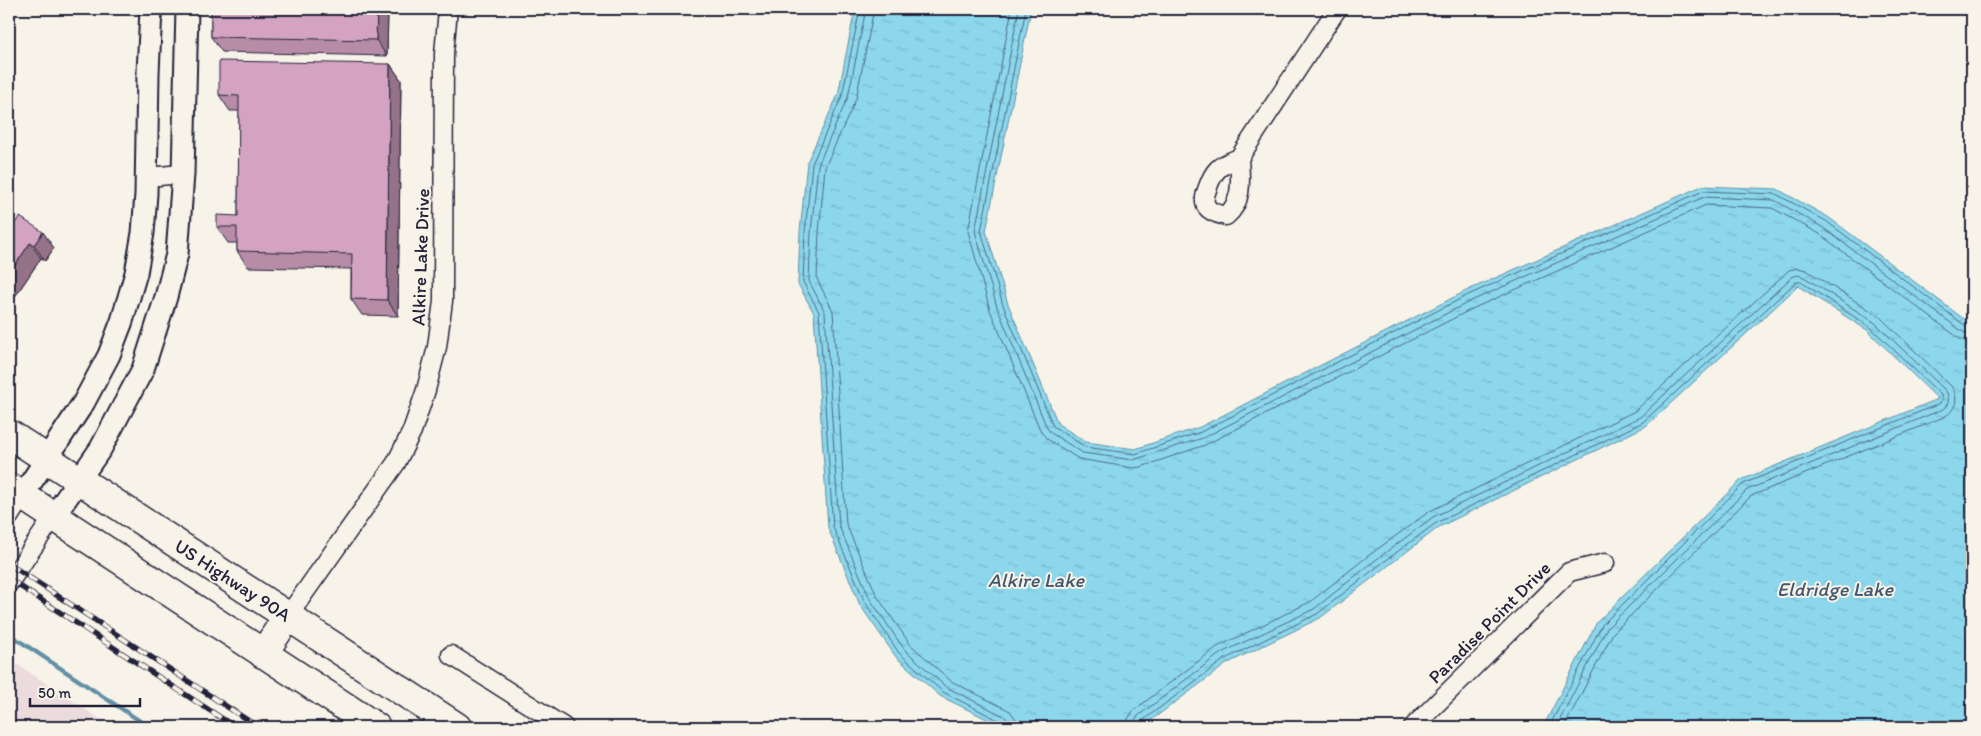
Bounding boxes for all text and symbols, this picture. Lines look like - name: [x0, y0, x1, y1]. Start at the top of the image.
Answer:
- street label: Alkire Lake Drive: [407, 188, 434, 326]
- street label: US Highway 90A: [170, 534, 295, 627]
- street label: Paradise Point Drive: [1423, 556, 1555, 688]
- water label: Alkire Lake: [988, 568, 1085, 592]
- water label: Eldridge Lake: [1777, 577, 1894, 601]
- scale bar: [30, 676, 140, 708]
- text: 50 m: [38, 684, 71, 702]

